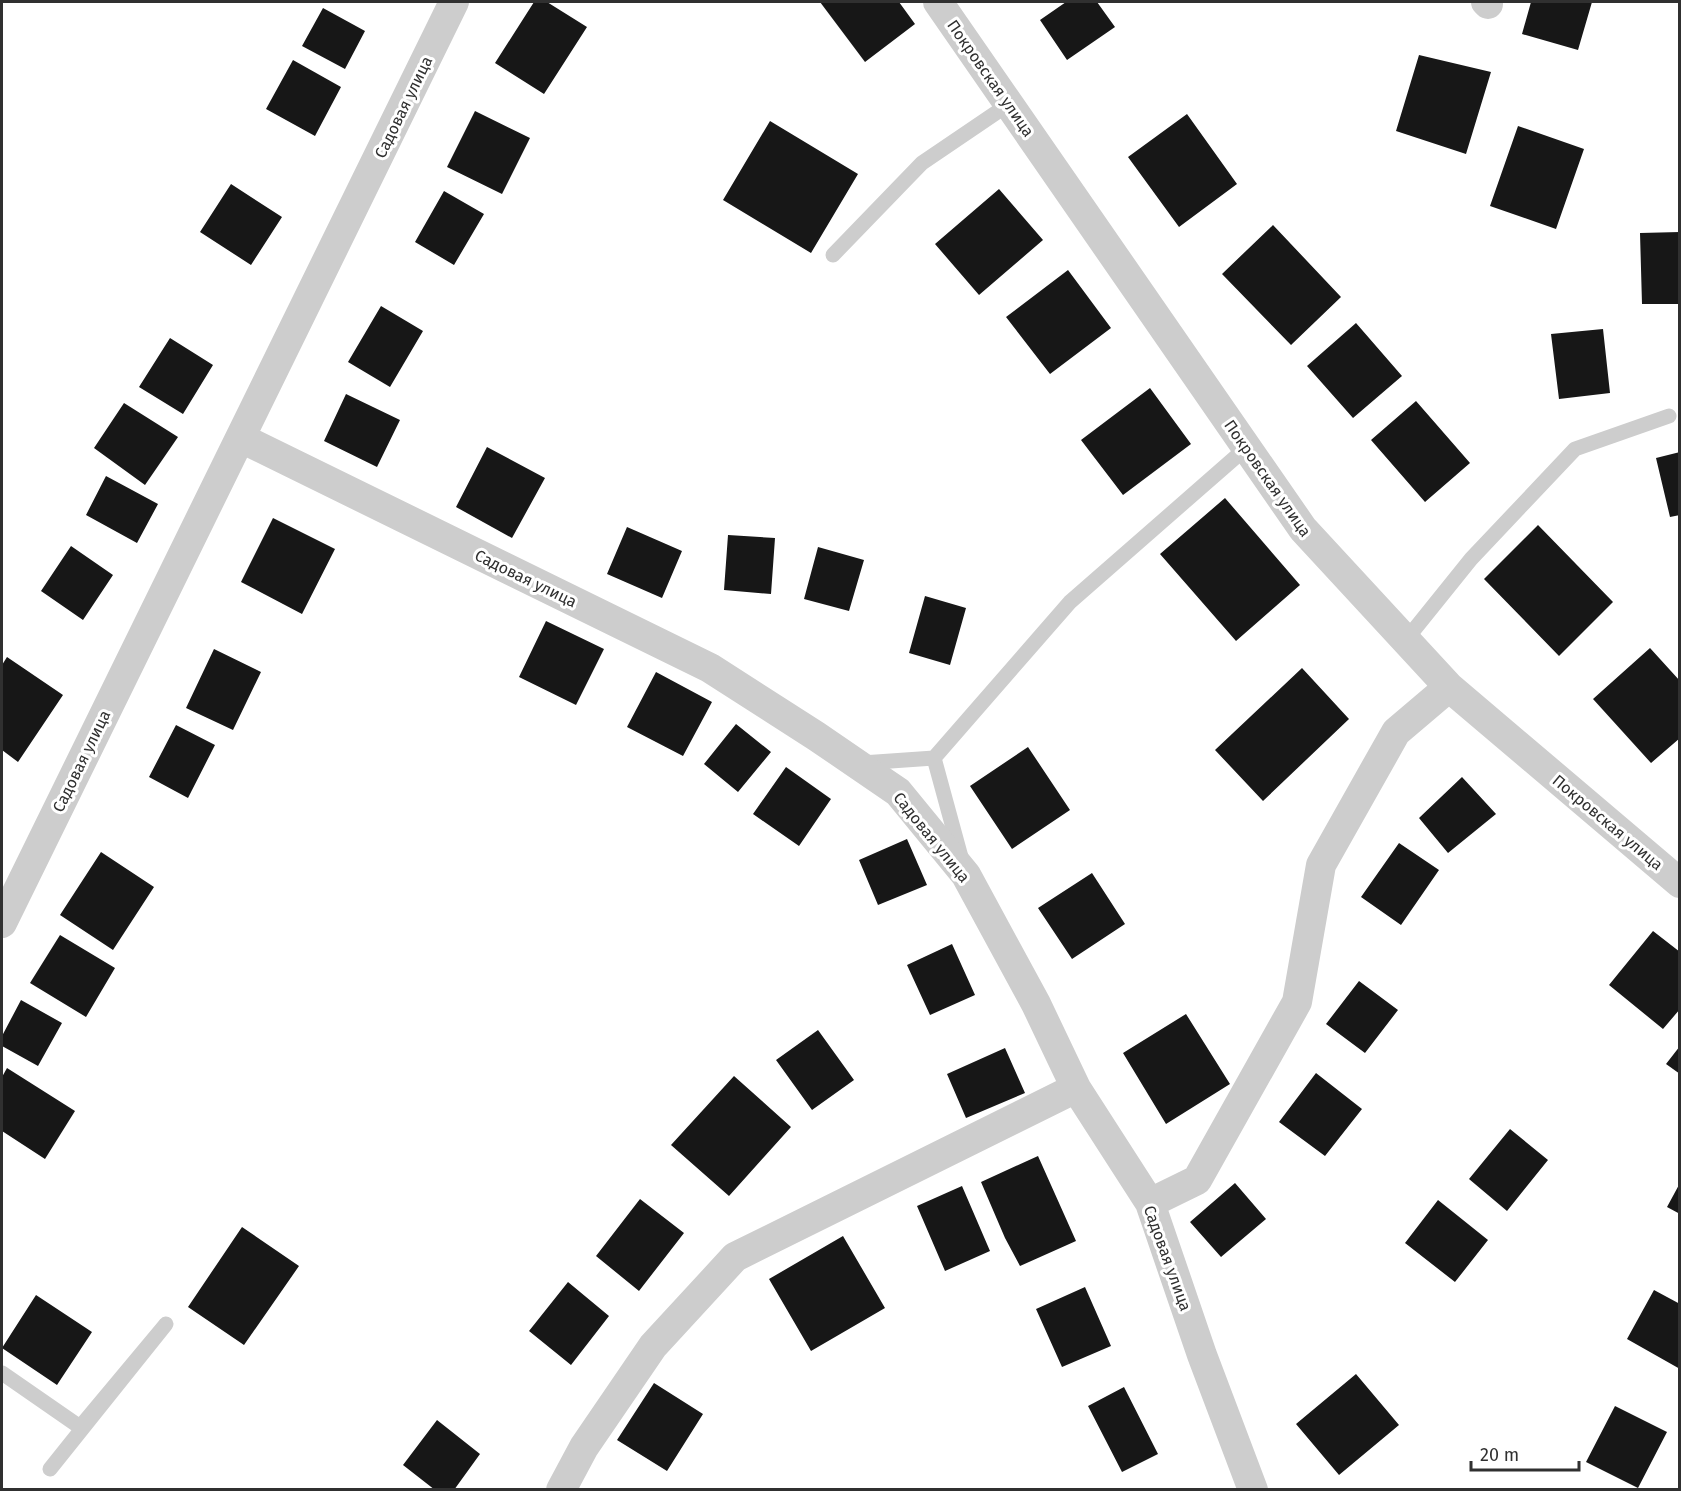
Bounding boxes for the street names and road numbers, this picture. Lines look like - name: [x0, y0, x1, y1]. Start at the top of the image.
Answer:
- street label: Покровская улица: [943, 16, 1038, 140]
- street label: Садовая улица: [371, 53, 436, 161]
- street label: Покровская улица: [1220, 416, 1315, 540]
- street label: Садовая улица: [472, 546, 580, 611]
- street label: Садовая улица: [49, 707, 114, 815]
- street label: Покровская улица: [1549, 771, 1667, 874]
- street label: Садовая улица: [889, 788, 974, 886]
- street label: Садовая улица: [1140, 1203, 1195, 1314]

